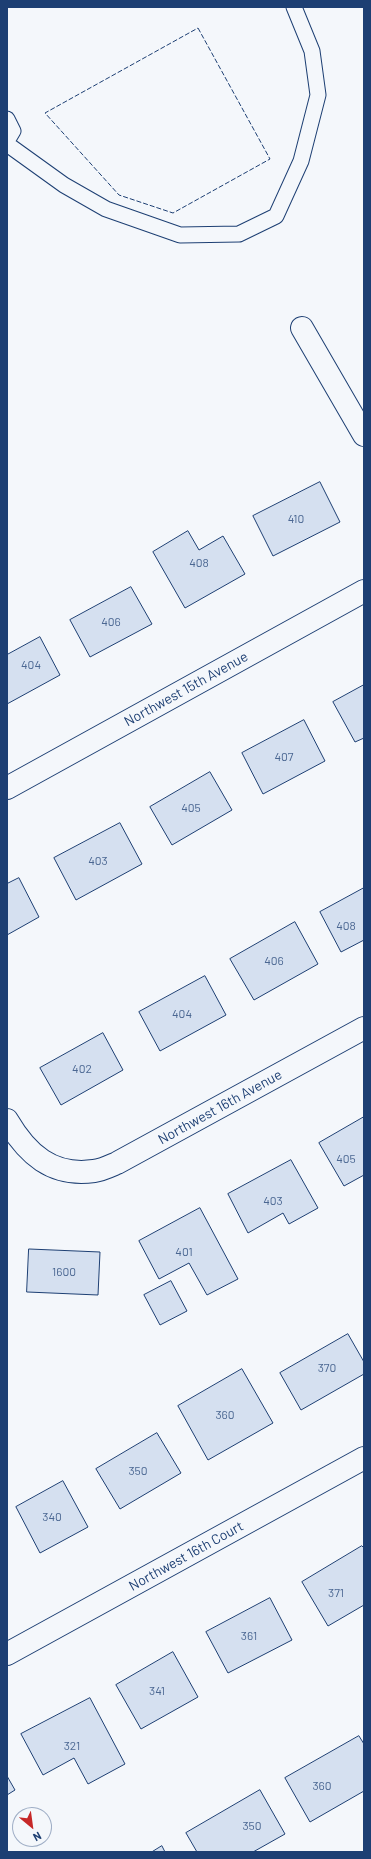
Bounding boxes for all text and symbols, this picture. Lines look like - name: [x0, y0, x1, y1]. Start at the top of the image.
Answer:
- house number: 410: [288, 512, 304, 526]
- house number: 408: [189, 556, 209, 570]
- house number: 406: [101, 615, 121, 629]
- street label: Northwest 15th Avenue: [121, 648, 251, 730]
- house number: 404: [21, 658, 41, 672]
- house number: 407: [274, 750, 294, 764]
- house number: 405: [181, 801, 201, 815]
- house number: 403: [88, 854, 108, 868]
- house number: 408: [336, 919, 356, 933]
- house number: 406: [264, 954, 284, 968]
- house number: 404: [172, 1007, 192, 1021]
- house number: 402: [72, 1062, 92, 1076]
- street label: Northwest 16th Avenue: [155, 1066, 285, 1148]
- house number: 405: [336, 1152, 356, 1166]
- house number: 403: [263, 1194, 283, 1208]
- house number: 401: [175, 1245, 193, 1259]
- house number: 1600: [52, 1265, 76, 1279]
- house number: 370: [318, 1361, 336, 1375]
- house number: 360: [215, 1408, 235, 1422]
- house number: 350: [128, 1464, 148, 1478]
- house number: 340: [42, 1510, 62, 1524]
- street label: Northwest 16th Court: [126, 1518, 246, 1594]
- house number: 371: [328, 1586, 344, 1600]
- house number: 361: [241, 1629, 257, 1643]
- house number: 341: [149, 1684, 165, 1698]
- house number: 321: [64, 1739, 80, 1753]
- house number: 360: [312, 1779, 332, 1793]
- north arrow: [12, 1807, 52, 1847]
- house number: 350: [242, 1819, 262, 1833]
- text: N: [31, 1830, 44, 1845]

